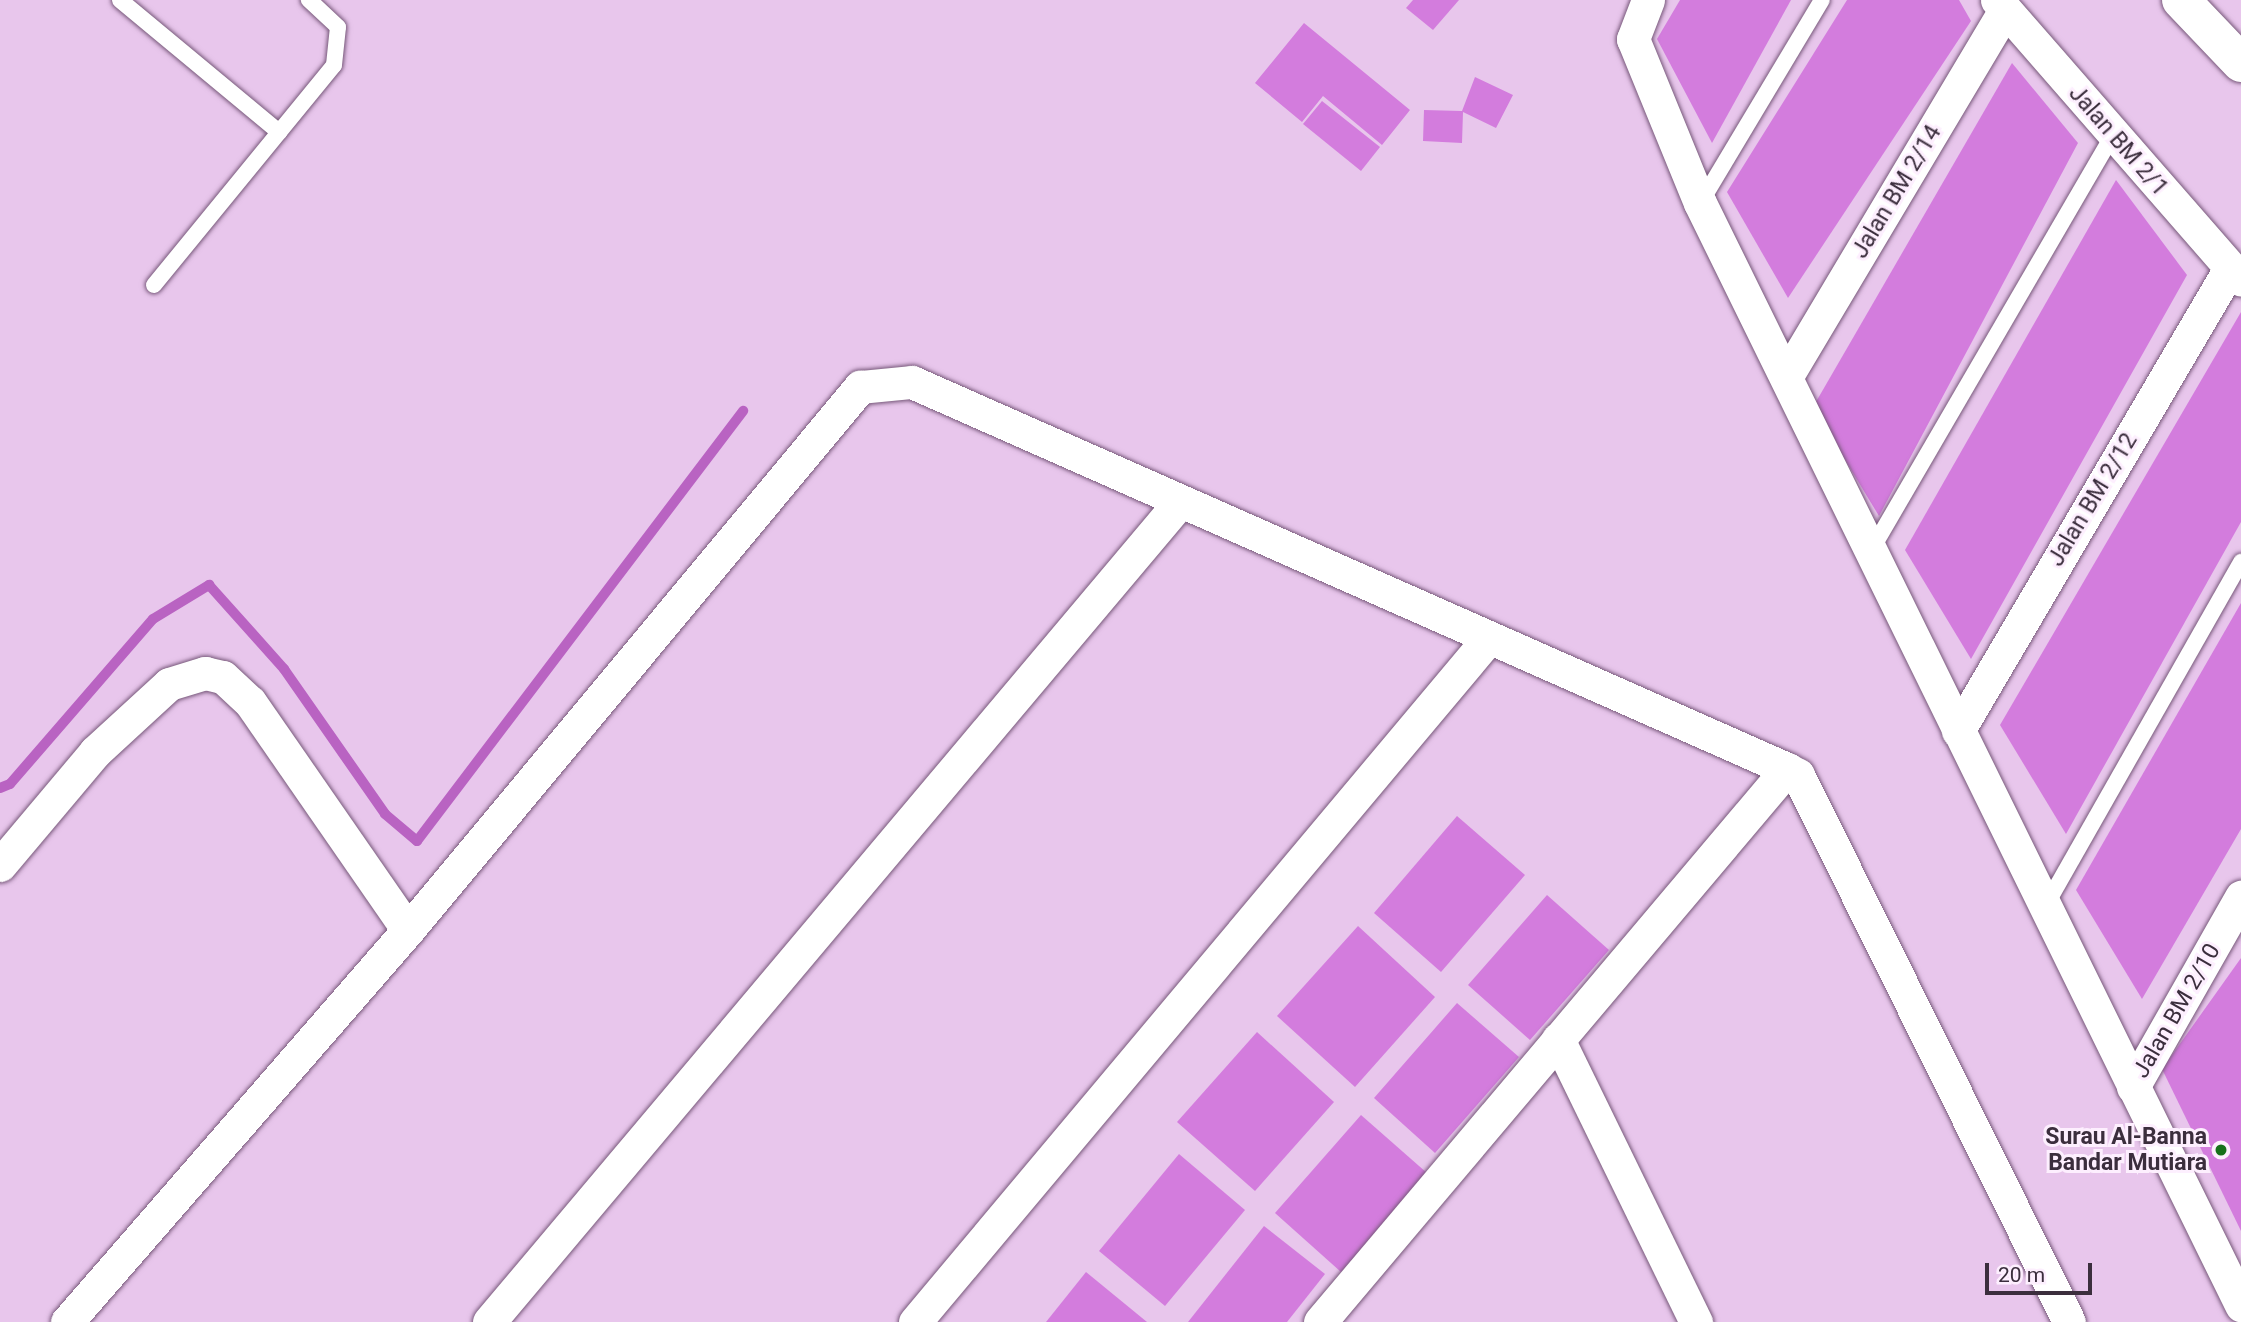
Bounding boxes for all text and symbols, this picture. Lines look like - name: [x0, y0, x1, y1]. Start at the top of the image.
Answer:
- street label: Jalan BM 2/1: [2063, 80, 2173, 202]
- street label: Jalan BM 2/14: [1847, 121, 1947, 263]
- street label: Jalan BM 2/12: [2043, 429, 2143, 571]
- street label: Jalan BM 2/10: [2128, 939, 2226, 1083]
- place label: Surau Al-Banna Bandar Mutiara: [2045, 1123, 2207, 1177]
- marker: Surau Al-Banna Bandar Mutiara: [2213, 1142, 2229, 1158]
- scale bar: [1989, 1248, 2096, 1292]
- text: 20 m: [1998, 1263, 2045, 1287]

